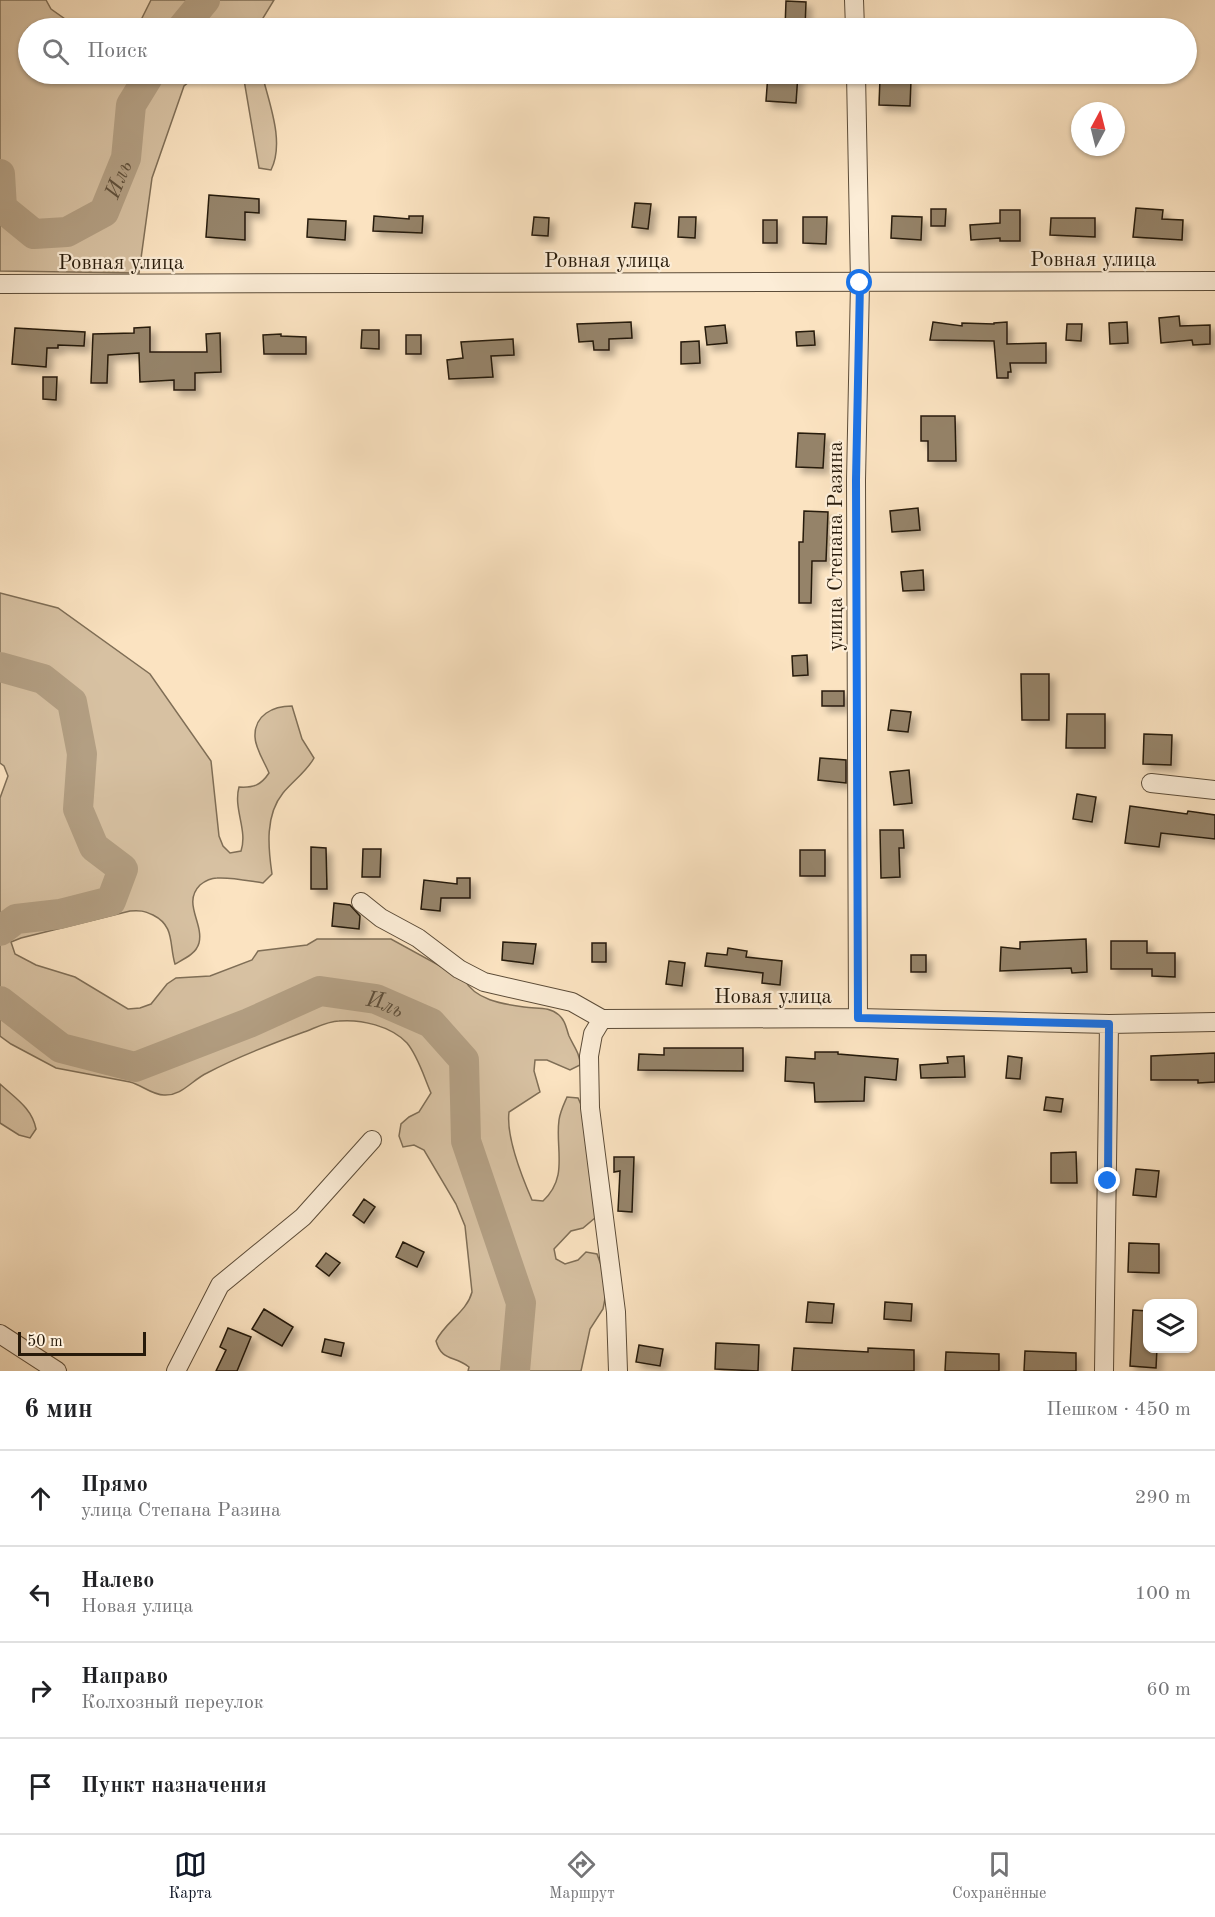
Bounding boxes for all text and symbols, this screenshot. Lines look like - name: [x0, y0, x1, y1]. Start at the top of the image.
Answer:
- search box: [18, 18, 1197, 84]
- icon: search: [39, 35, 72, 68]
- text: Поиск: [87, 40, 148, 62]
- north arrow: [1071, 102, 1125, 156]
- water label: Иль: [101, 158, 137, 203]
- street label: Ровная улица: [1030, 250, 1156, 271]
- street label: Ровная улица: [544, 251, 670, 272]
- street label: Ровная улица: [58, 253, 184, 274]
- route start: [846, 269, 872, 295]
- street label: улица Степана Разина: [826, 441, 847, 651]
- street label: Новая улица: [714, 987, 832, 1008]
- water label: Иль: [364, 989, 407, 1023]
- route end: [1094, 1167, 1120, 1193]
- map controls: [1143, 1299, 1197, 1353]
- button: layers: [1143, 1299, 1197, 1353]
- scale bar: [18, 1329, 146, 1356]
- text: 50 m: [27, 1334, 63, 1350]
- text: 6 мин: [24, 1397, 93, 1423]
- text: Пешком · 450 m: [1046, 1400, 1191, 1420]
- text: Прямо: [81, 1474, 148, 1496]
- icon: ahead: [24, 1482, 57, 1515]
- text: 290 m: [1135, 1488, 1191, 1508]
- text: улица Степана Разина: [81, 1501, 281, 1521]
- text: Налево: [81, 1570, 154, 1592]
- icon: left: [24, 1578, 57, 1611]
- text: 100 m: [1135, 1584, 1191, 1604]
- text: Новая улица: [81, 1597, 193, 1617]
- text: Направо: [81, 1666, 168, 1688]
- icon: right: [24, 1674, 57, 1707]
- text: 60 m: [1146, 1680, 1191, 1700]
- text: Колхозный переулок: [81, 1693, 264, 1713]
- icon: arrive: [24, 1770, 57, 1803]
- text: Пункт назначения: [81, 1775, 267, 1797]
- tab: Карта: [169, 1848, 212, 1904]
- tab: Маршрут: [549, 1848, 615, 1904]
- tab: Сохранённые: [952, 1848, 1046, 1904]

